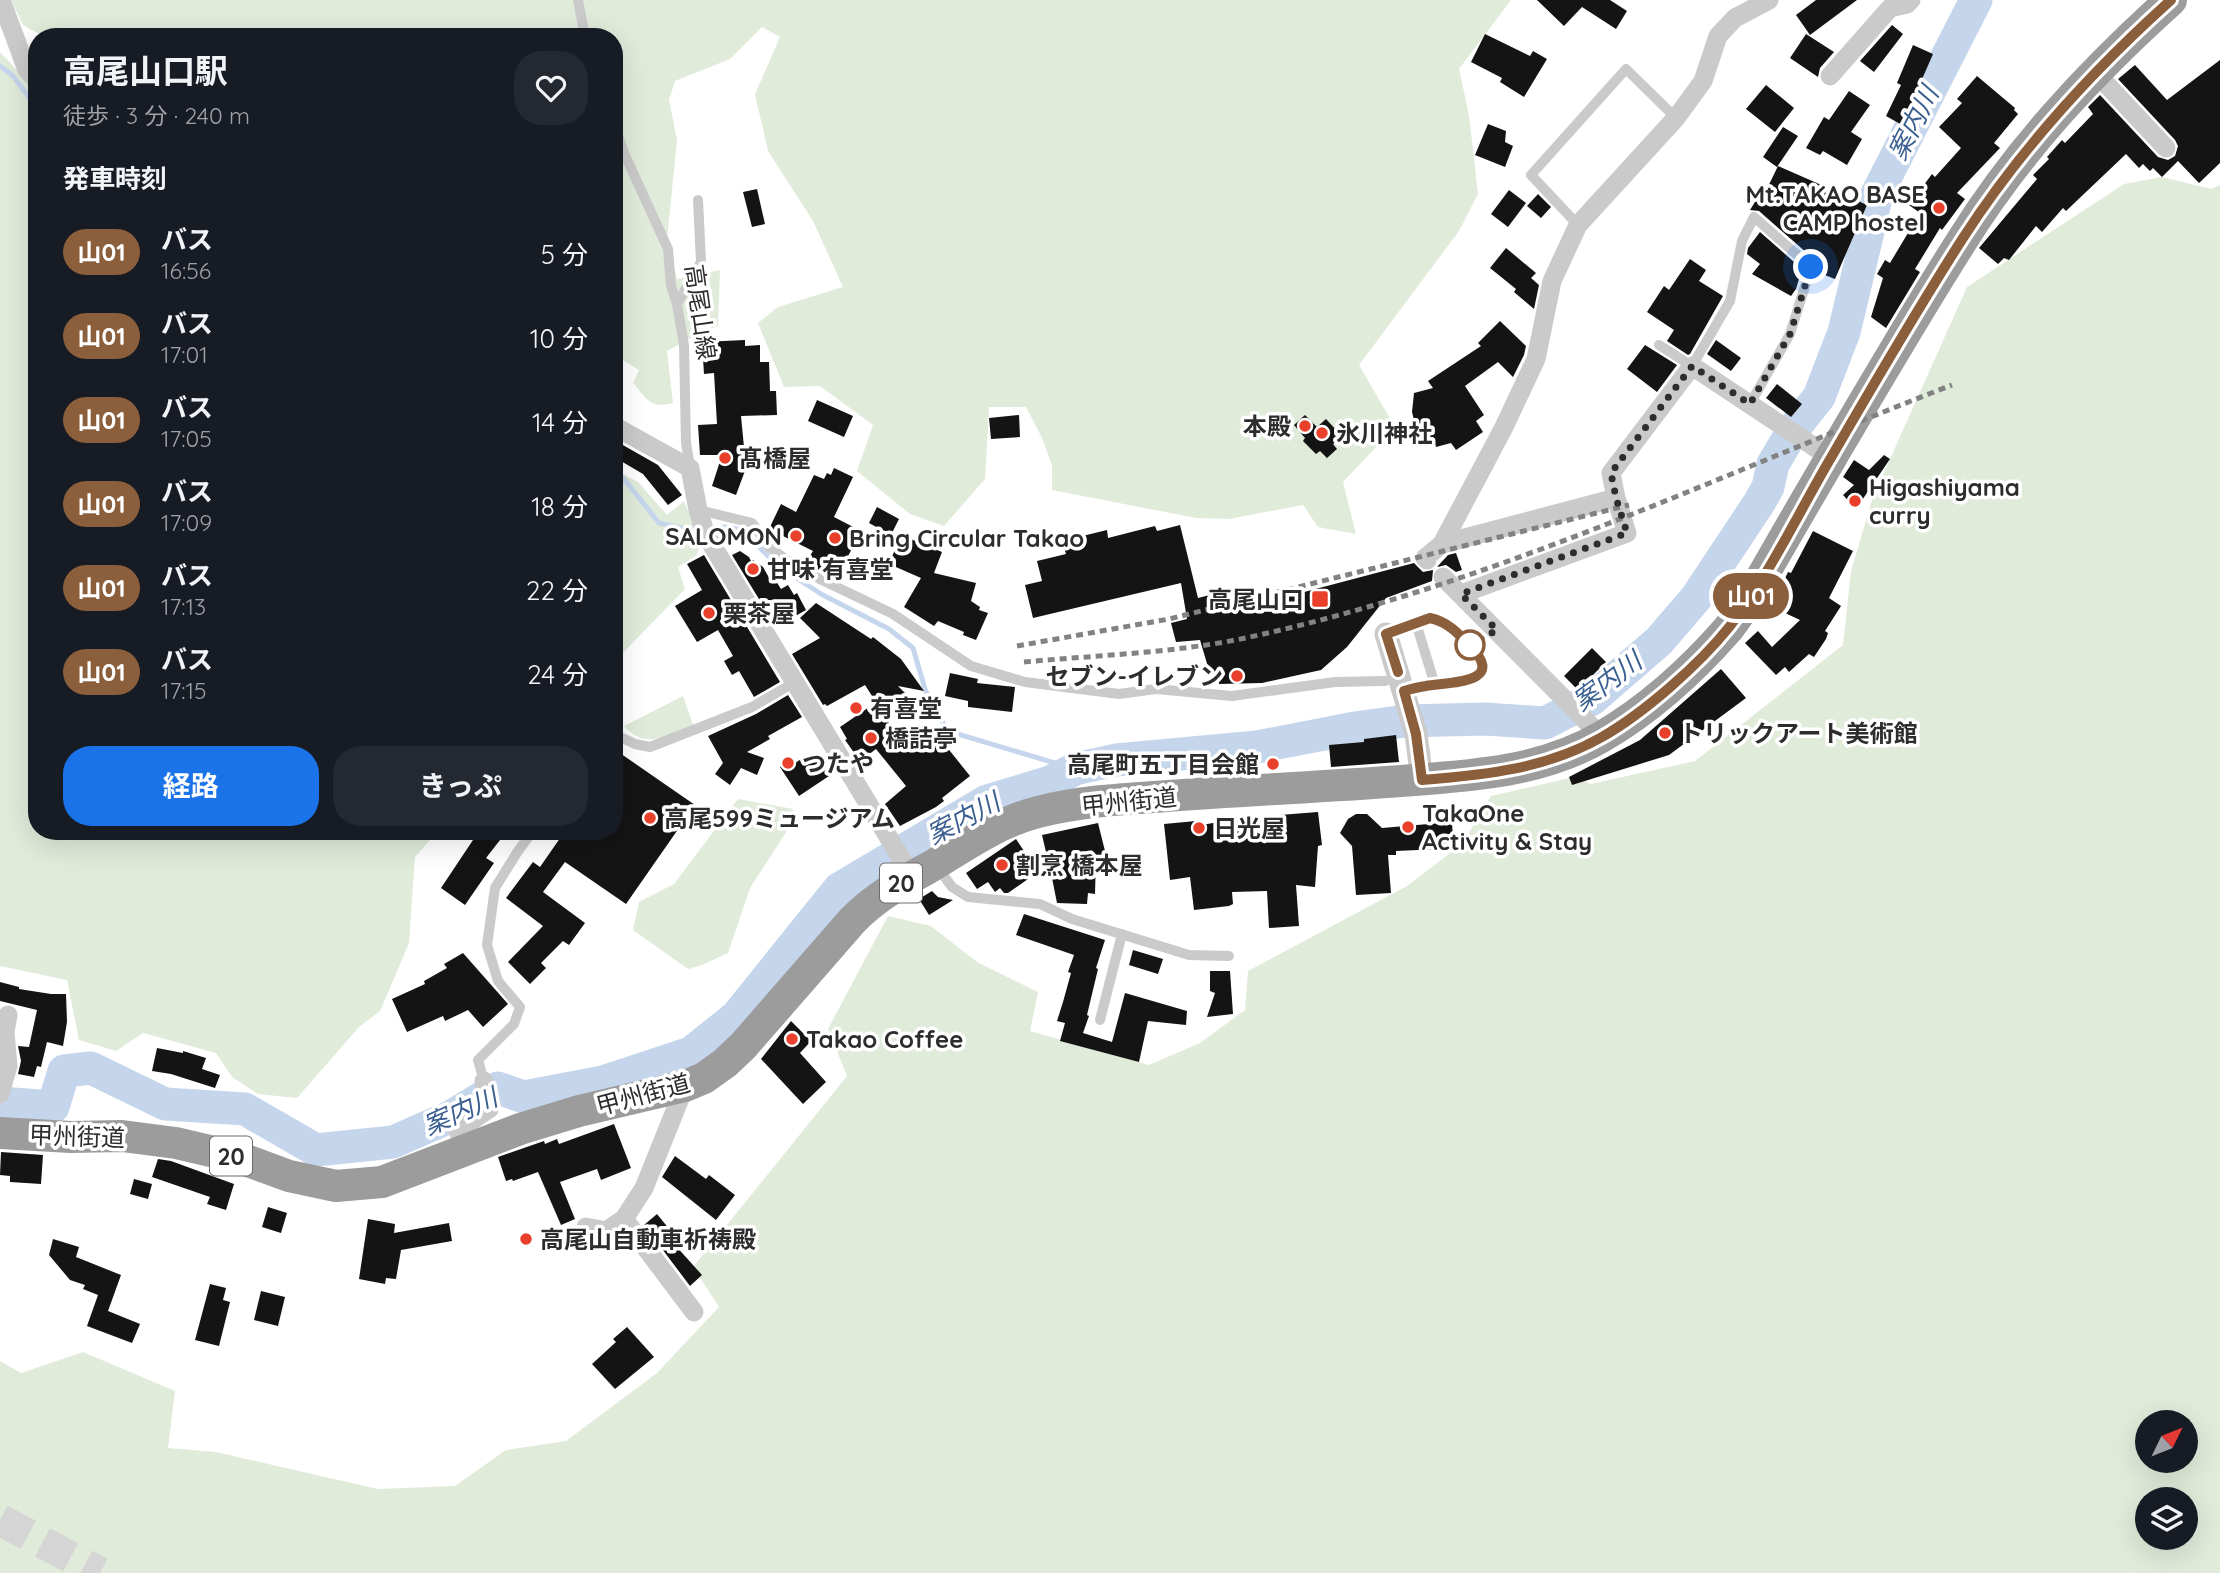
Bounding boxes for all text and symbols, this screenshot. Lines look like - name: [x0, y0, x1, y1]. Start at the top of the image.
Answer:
- text: 高尾山口駅: [63, 50, 228, 91]
- button: heart: [514, 51, 588, 125]
- water label: 案内川: [1881, 78, 1947, 165]
- text: 徒歩 · 3 分 · 240 m: [63, 101, 250, 130]
- text: 発車時刻: [63, 162, 167, 195]
- place label: Mt.TAKAO BASE CAMP hostel: [1745, 179, 1925, 237]
- marker: Mt.TAKAO BASE CAMP hostel: [1931, 200, 1947, 216]
- text: バス: [161, 223, 213, 256]
- text: 山01: [77, 237, 126, 267]
- text: 5 分: [541, 238, 588, 271]
- your location: [1793, 249, 1828, 284]
- text: 16:56: [161, 256, 211, 285]
- street label: 高尾山線: [679, 262, 723, 362]
- text: バス: [161, 307, 213, 340]
- text: 山01: [77, 321, 126, 351]
- text: 10 分: [530, 322, 588, 355]
- text: 17:01: [161, 340, 208, 369]
- text: バス: [161, 391, 213, 424]
- text: 山01: [77, 405, 126, 435]
- text: 14 分: [532, 406, 588, 439]
- place label: 本殿: [1243, 411, 1291, 441]
- marker: 本殿: [1297, 418, 1313, 434]
- place label: 氷川神社: [1336, 418, 1432, 448]
- text: 17:05: [161, 424, 212, 453]
- marker: 氷川神社: [1314, 425, 1330, 441]
- place label: 髙橋屋: [739, 443, 811, 473]
- marker: 髙橋屋: [717, 450, 733, 466]
- place label: Higashiyama curry: [1869, 472, 2020, 530]
- text: バス: [161, 475, 213, 508]
- text: 山01: [77, 489, 126, 519]
- text: 18 分: [531, 490, 588, 523]
- marker: Higashiyama curry: [1847, 493, 1863, 509]
- text: 17:09: [161, 508, 212, 537]
- place label: SALOMON: [665, 521, 782, 551]
- place label: Bring Circular Takao: [849, 523, 1084, 553]
- marker: SALOMON: [788, 528, 804, 544]
- marker: Bring Circular Takao: [827, 530, 843, 546]
- place label: 甘味 有喜堂: [767, 554, 894, 584]
- text: バス: [161, 559, 213, 592]
- marker: 甘味 有喜堂: [745, 561, 761, 577]
- text: 山01: [77, 573, 126, 603]
- line badge: 山01: [1711, 573, 1791, 619]
- text: 22 分: [526, 574, 588, 607]
- text: 山01: [1727, 581, 1775, 611]
- place label: 高尾山口: [1208, 584, 1304, 614]
- marker: 高尾山口: [1310, 589, 1330, 609]
- text: 17:13: [161, 592, 206, 621]
- place label: 栗茶屋: [723, 598, 795, 628]
- marker: 栗茶屋: [701, 605, 717, 621]
- unlabelled marker: [1455, 630, 1485, 660]
- text: バス: [161, 643, 213, 676]
- water label: 案内川: [1566, 643, 1650, 718]
- text: 山01: [77, 657, 126, 687]
- text: 24 分: [527, 658, 588, 691]
- place label: セブン-イレブン: [1045, 661, 1223, 691]
- marker: セブン-イレブン: [1229, 668, 1245, 684]
- text: 17:15: [161, 676, 207, 705]
- place label: 有喜堂: [870, 693, 942, 723]
- marker: 有喜堂: [848, 700, 864, 716]
- place label: トリックアート美術館: [1679, 718, 1918, 748]
- place label: 橋詰亭: [885, 723, 957, 753]
- marker: トリックアート美術館: [1657, 725, 1673, 741]
- marker: 橋詰亭: [863, 730, 879, 746]
- button: 経路: [63, 746, 319, 826]
- button: きっぷ: [333, 746, 588, 826]
- place label: つたや: [802, 748, 874, 778]
- place label: 高尾町五丁目会館: [1067, 749, 1259, 779]
- marker: つたや: [780, 755, 796, 771]
- marker: 高尾町五丁目会館: [1265, 756, 1281, 772]
- street label: 甲州街道: [1080, 781, 1178, 821]
- water label: 案内川: [921, 784, 1008, 851]
- place label: TakaOne Activity & Stay: [1422, 798, 1592, 856]
- place label: 高尾599ミュージアム: [664, 803, 895, 833]
- marker: 高尾599ミュージアム: [642, 810, 658, 826]
- place label: 日光屋: [1213, 813, 1285, 843]
- marker: TakaOne Activity & Stay: [1400, 819, 1416, 835]
- marker: 日光屋: [1191, 820, 1207, 836]
- place label: 割烹 橋本屋: [1016, 850, 1143, 880]
- marker: 割烹 橋本屋: [994, 857, 1010, 873]
- road number: 20: [880, 863, 922, 902]
- place label: Takao Coffee: [806, 1024, 963, 1054]
- marker: Takao Coffee: [784, 1031, 800, 1047]
- street label: 甲州街道: [593, 1067, 693, 1121]
- water label: 案内川: [418, 1079, 505, 1142]
- street label: 甲州街道: [29, 1119, 125, 1153]
- road number: 20: [210, 1136, 252, 1176]
- place label: 高尾山自動車祈祷殿: [540, 1224, 756, 1254]
- marker: 高尾山自動車祈祷殿: [518, 1231, 534, 1247]
- north arrow: [2135, 1410, 2198, 1474]
- map controls: [2135, 1410, 2198, 1550]
- button: layers: [2135, 1487, 2198, 1550]

